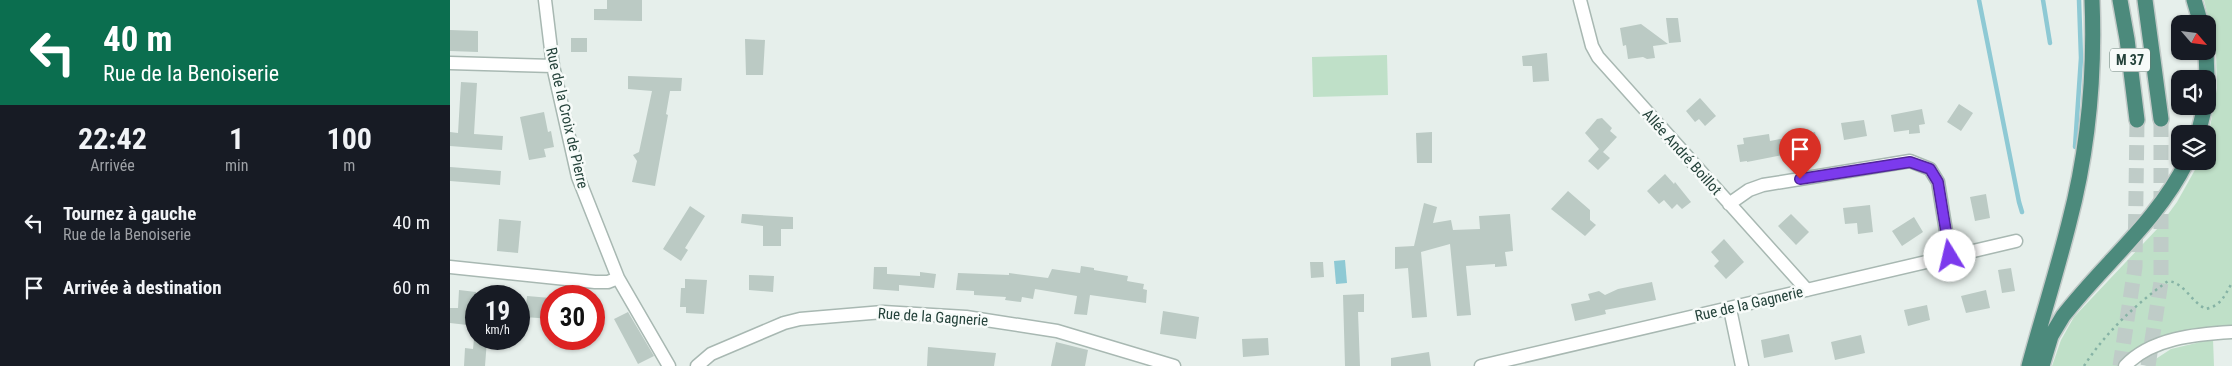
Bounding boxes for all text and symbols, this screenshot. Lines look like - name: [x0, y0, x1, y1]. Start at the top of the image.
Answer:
- north arrow: [2171, 15, 2216, 60]
- map controls: [2171, 15, 2216, 170]
- text: 40 m: [103, 19, 172, 60]
- icon: left: [20, 20, 85, 85]
- street label: Rue de la Croix de Pierre: [542, 46, 592, 190]
- road number: M 37: [2110, 48, 2150, 72]
- text: Rue de la Benoiserie: [103, 61, 279, 86]
- button: sound: [2171, 70, 2216, 115]
- street label: Allée André Boillot: [1639, 105, 1725, 199]
- text: 22:42: [78, 121, 147, 156]
- text: 1: [229, 121, 244, 156]
- text: 100: [326, 121, 372, 156]
- button: layers: [2171, 125, 2216, 170]
- pin: [1779, 128, 1821, 179]
- icon: arrive: [1786, 135, 1814, 163]
- text: Arrivée: [90, 156, 135, 175]
- text: min: [225, 156, 248, 175]
- text: m: [343, 156, 355, 175]
- text: Tournez à gauche: [63, 202, 196, 225]
- icon: left: [20, 209, 48, 237]
- text: 40 m: [393, 211, 430, 234]
- text: Rue de la Benoiserie: [63, 225, 191, 244]
- position arrow: [1923, 229, 1975, 281]
- icon: arrive: [20, 274, 48, 302]
- text: Arrivée à destination: [63, 276, 222, 299]
- text: 60 m: [393, 276, 430, 299]
- street label: Rue de la Gagnerie: [1693, 283, 1805, 325]
- speed limit sign: 30: [540, 285, 605, 350]
- text: 19: [485, 297, 510, 326]
- street label: Rue de la Gagnerie: [877, 304, 989, 330]
- text: km/h: [485, 323, 510, 337]

